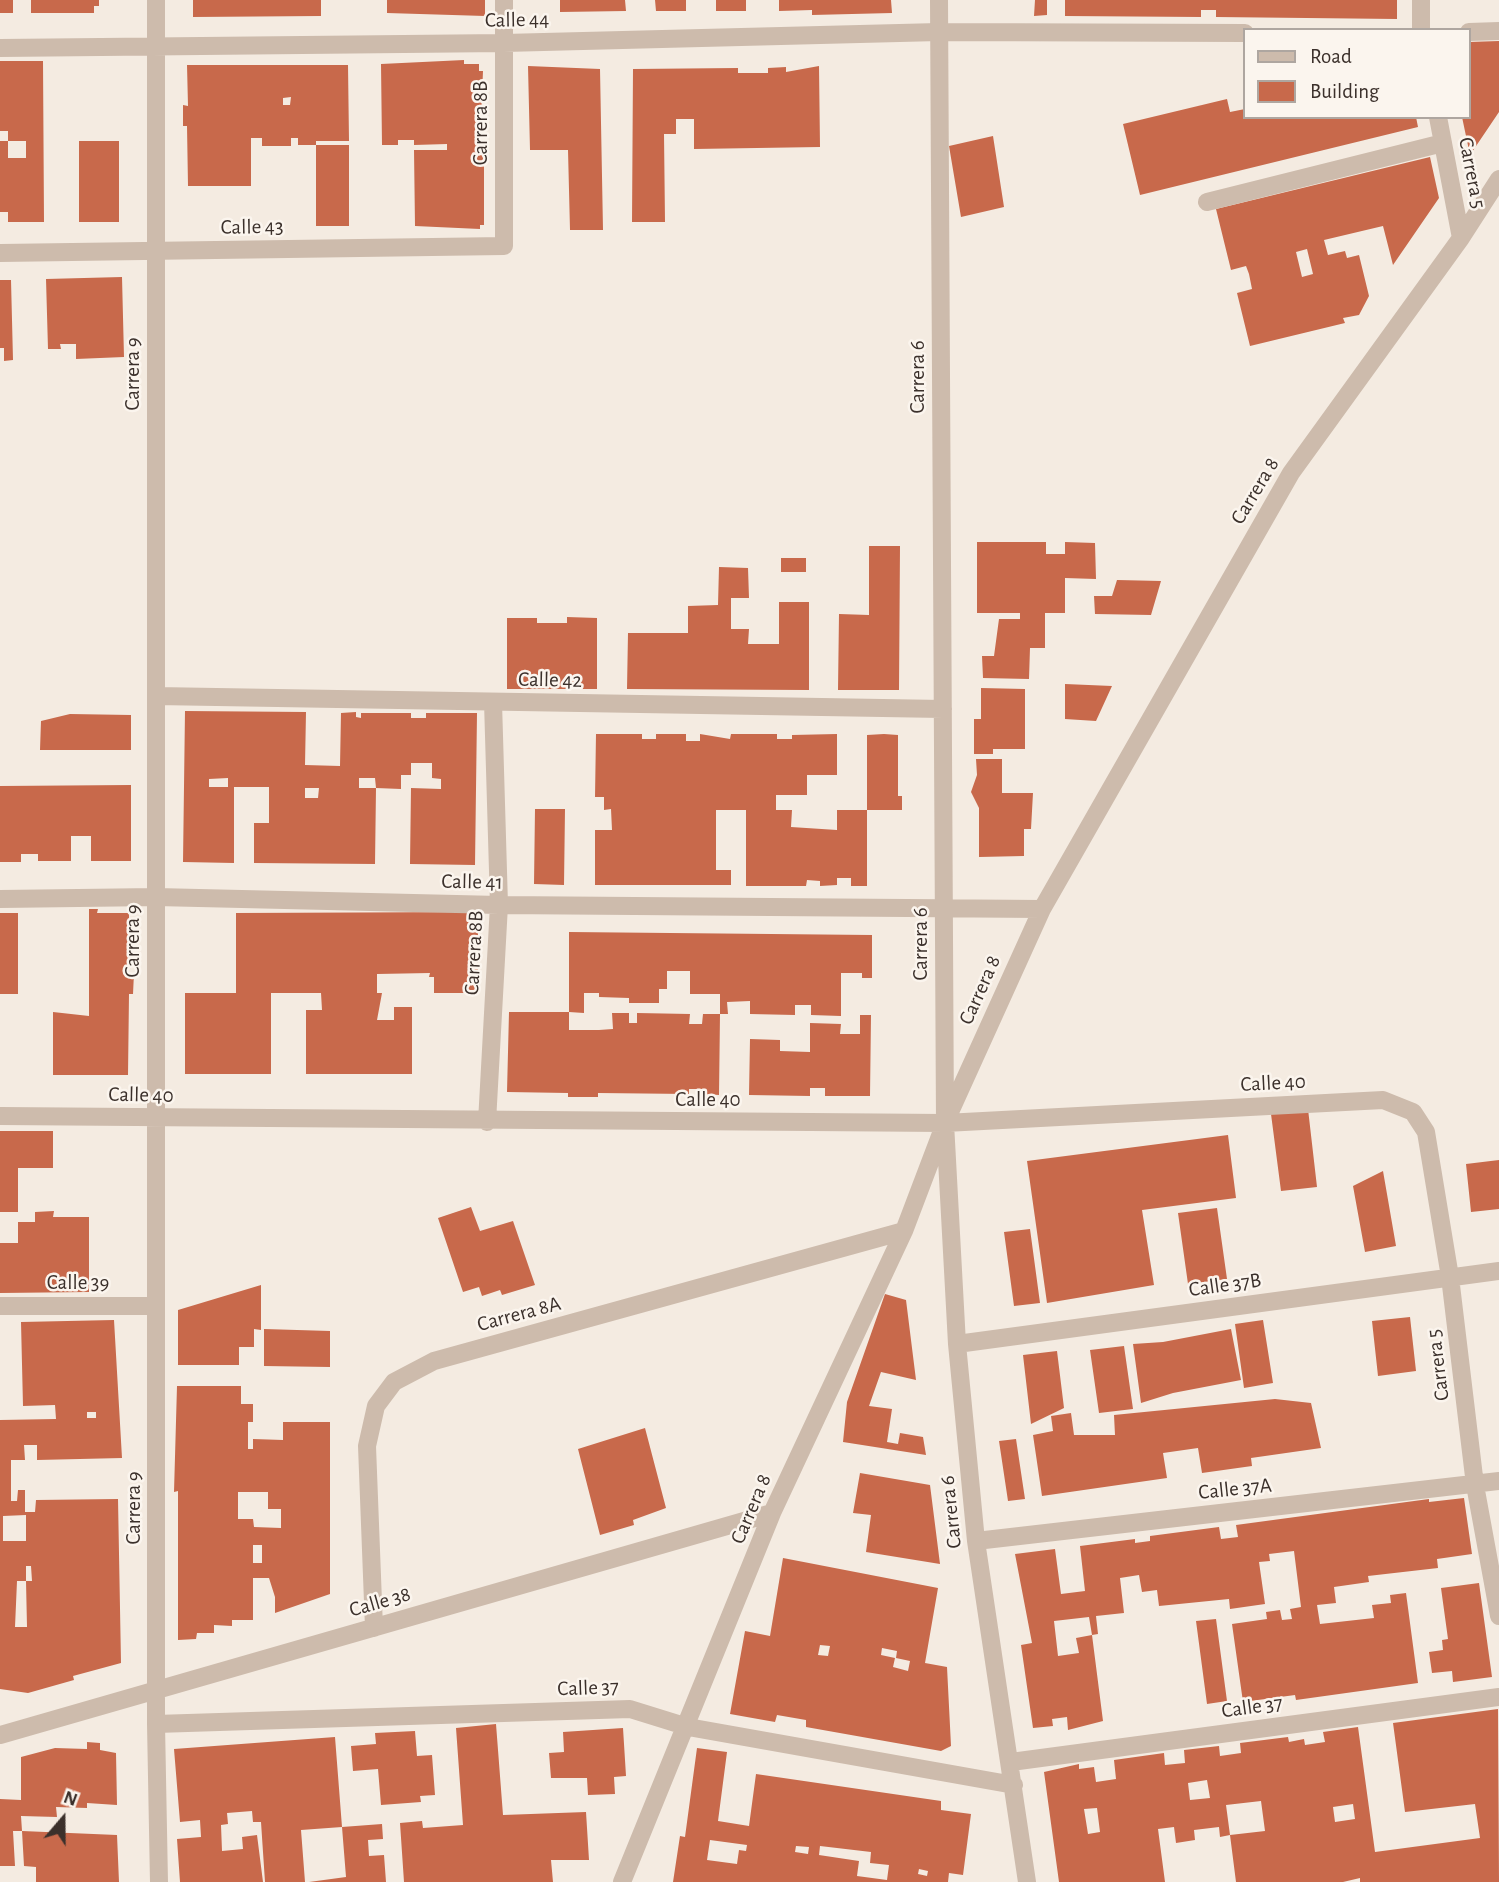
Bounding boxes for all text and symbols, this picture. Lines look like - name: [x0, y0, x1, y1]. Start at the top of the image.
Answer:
- street label: Calle 44: [485, 7, 549, 33]
- legend: [1244, 28, 1471, 119]
- text: Road: [1310, 46, 1352, 67]
- street label: Carrera 8B: [468, 81, 494, 165]
- text: Building: [1310, 81, 1379, 102]
- street label: Carrera 5: [1453, 135, 1491, 211]
- street label: Calle 43: [220, 214, 284, 240]
- street label: Carrera 9: [120, 337, 146, 411]
- street label: Carrera 6: [905, 340, 931, 414]
- street label: Carrera 8: [1225, 453, 1285, 529]
- street label: Calle 42: [518, 667, 582, 693]
- street label: Calle 41: [441, 869, 503, 895]
- street label: Carrera 9: [120, 904, 146, 978]
- street label: Carrera 6: [908, 907, 934, 981]
- street label: Carrera 8B: [459, 910, 489, 996]
- street label: Carrera 8: [954, 951, 1006, 1029]
- street label: Calle 40: [1240, 1069, 1306, 1097]
- street label: Calle 40: [108, 1082, 174, 1108]
- street label: Calle 40: [675, 1087, 741, 1113]
- street label: Calle 37B: [1187, 1267, 1263, 1303]
- street label: Calle 39: [47, 1270, 109, 1296]
- street label: Carrera 8A: [474, 1291, 564, 1337]
- street label: Carrera 5: [1421, 1328, 1455, 1402]
- street label: Carrera 8: [725, 1470, 777, 1548]
- street label: Carrera 9: [121, 1471, 147, 1545]
- street label: Calle 37A: [1197, 1473, 1273, 1505]
- street label: Carrera 6: [935, 1474, 967, 1550]
- street label: Calle 38: [346, 1581, 414, 1623]
- street label: Calle 37: [557, 1674, 619, 1702]
- street label: Calle 37: [1220, 1690, 1284, 1724]
- north arrow: [28, 1784, 98, 1854]
- text: N: [61, 1788, 80, 1810]

